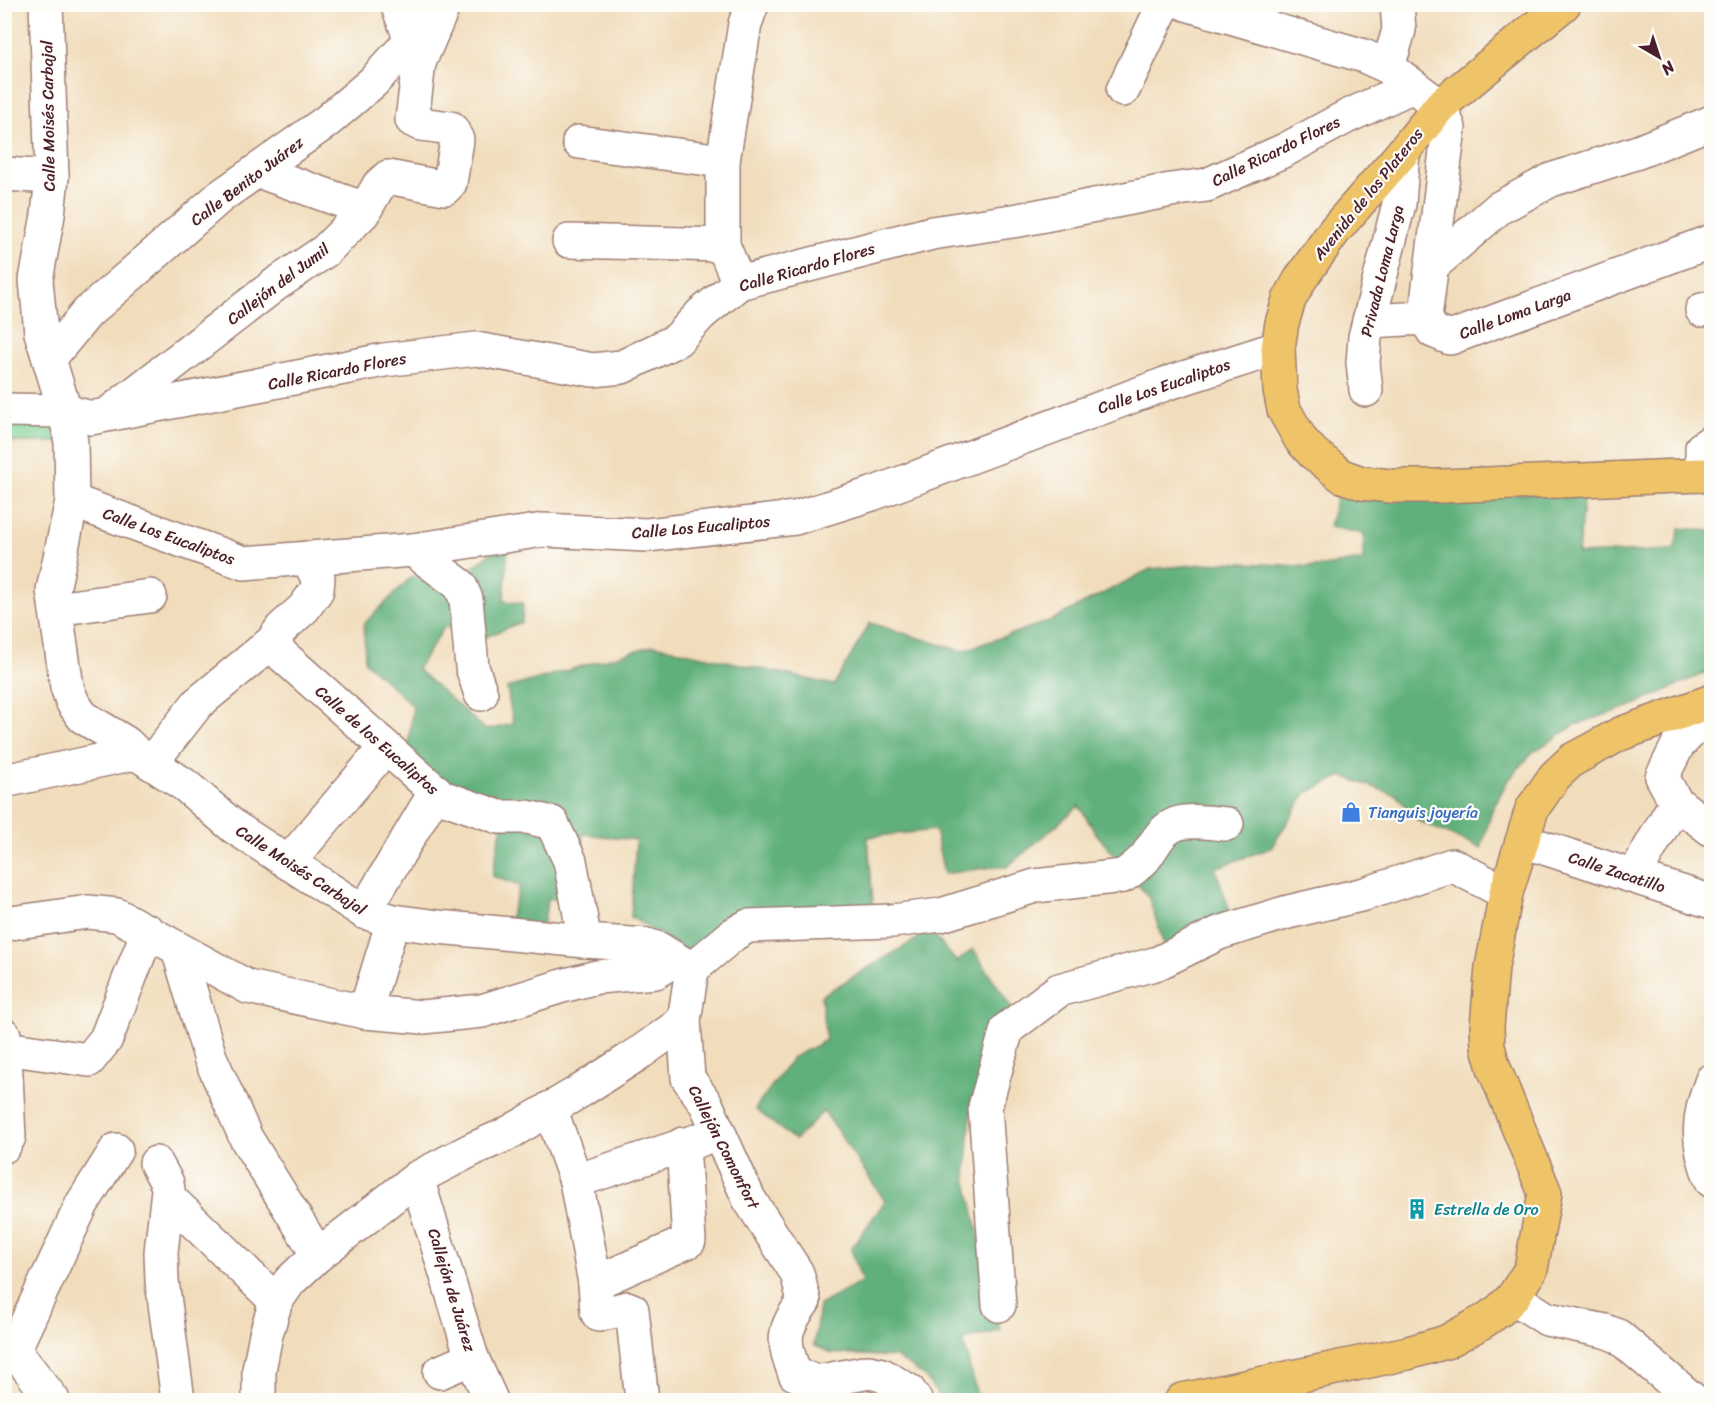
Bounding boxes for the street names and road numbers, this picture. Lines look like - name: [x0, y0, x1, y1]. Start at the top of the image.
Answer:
- street label: Calle Moisés Carbajal: [32, 40, 64, 192]
- street label: Calle Ricardo Flores: [1207, 107, 1346, 195]
- street label: Avenida de los Plateros: [1305, 121, 1431, 267]
- street label: Calle Benito Juárez: [184, 128, 310, 234]
- street label: Privada Loma Larga: [1352, 202, 1412, 340]
- street label: Calle Ricardo Flores: [736, 234, 879, 300]
- street label: Callejón del Jumil: [220, 235, 336, 333]
- street label: Calle Loma Larga: [1455, 280, 1575, 348]
- street label: Calle Ricardo Flores: [265, 343, 409, 399]
- street label: Calle Los Eucaliptos: [1094, 349, 1235, 422]
- street label: Calle Los Eucaliptos: [99, 499, 240, 574]
- street label: Calle Los Eucaliptos: [631, 506, 772, 547]
- street label: Calle de los Eucaliptos: [308, 678, 446, 803]
- street label: Calle Moisés Carbajal: [230, 817, 372, 923]
- street label: Calle Zacatillo: [1565, 843, 1669, 901]
- street label: Callejón Comonfort: [680, 1080, 768, 1215]
- street label: Callejón de Juárez: [419, 1225, 485, 1356]

